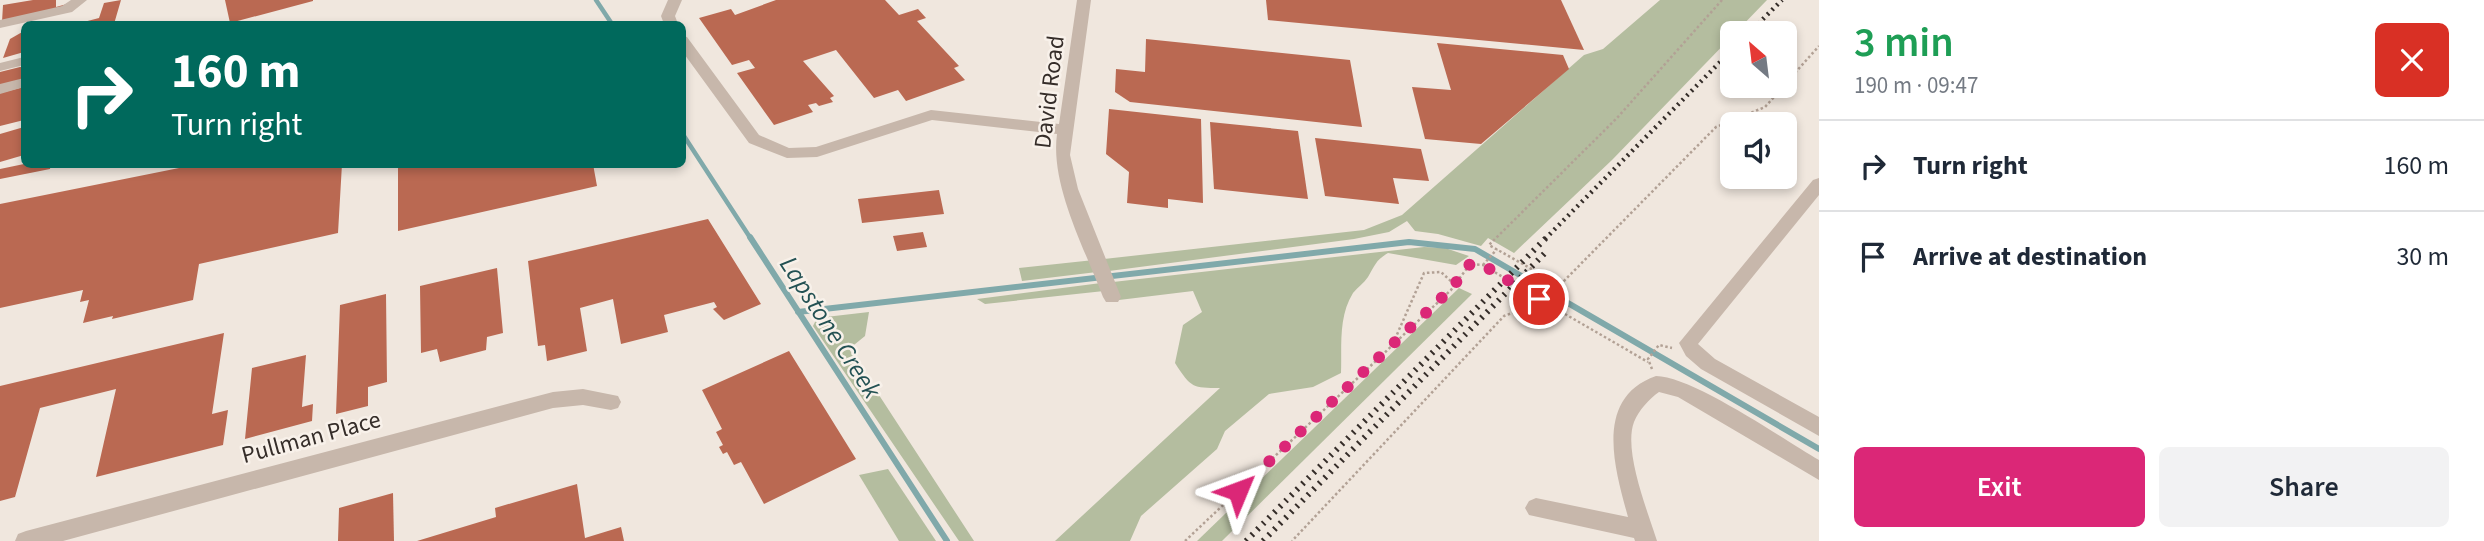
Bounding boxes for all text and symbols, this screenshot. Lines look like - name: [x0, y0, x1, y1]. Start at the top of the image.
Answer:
- text: 3 min: [1854, 13, 1954, 73]
- north arrow: [1720, 21, 1797, 98]
- map controls: [1720, 21, 1797, 189]
- button: close: [2375, 23, 2449, 97]
- street label: David Road: [1025, 34, 1074, 151]
- text: 160 m: [171, 37, 300, 107]
- icon: right: [56, 49, 147, 140]
- text: 190 m · 09:47: [1854, 69, 1978, 102]
- text: Turn right: [171, 102, 302, 148]
- button: sound: [1720, 112, 1797, 189]
- icon: right: [1854, 147, 1892, 185]
- text: Turn right: [1913, 147, 2028, 184]
- text: 160 m: [2383, 147, 2449, 184]
- icon: arrive: [1854, 238, 1892, 276]
- text: Arrive at destination: [1913, 238, 2147, 275]
- text: 30 m: [2396, 238, 2449, 275]
- water label: Lapstone Creek: [771, 249, 891, 406]
- pin: [1509, 269, 1569, 329]
- icon: arrive: [1520, 280, 1558, 318]
- street label: Pullman Place: [238, 402, 385, 473]
- button: Exit: [1854, 447, 2145, 527]
- button: Share: [2159, 447, 2449, 527]
- position arrow: [1201, 454, 1275, 528]

